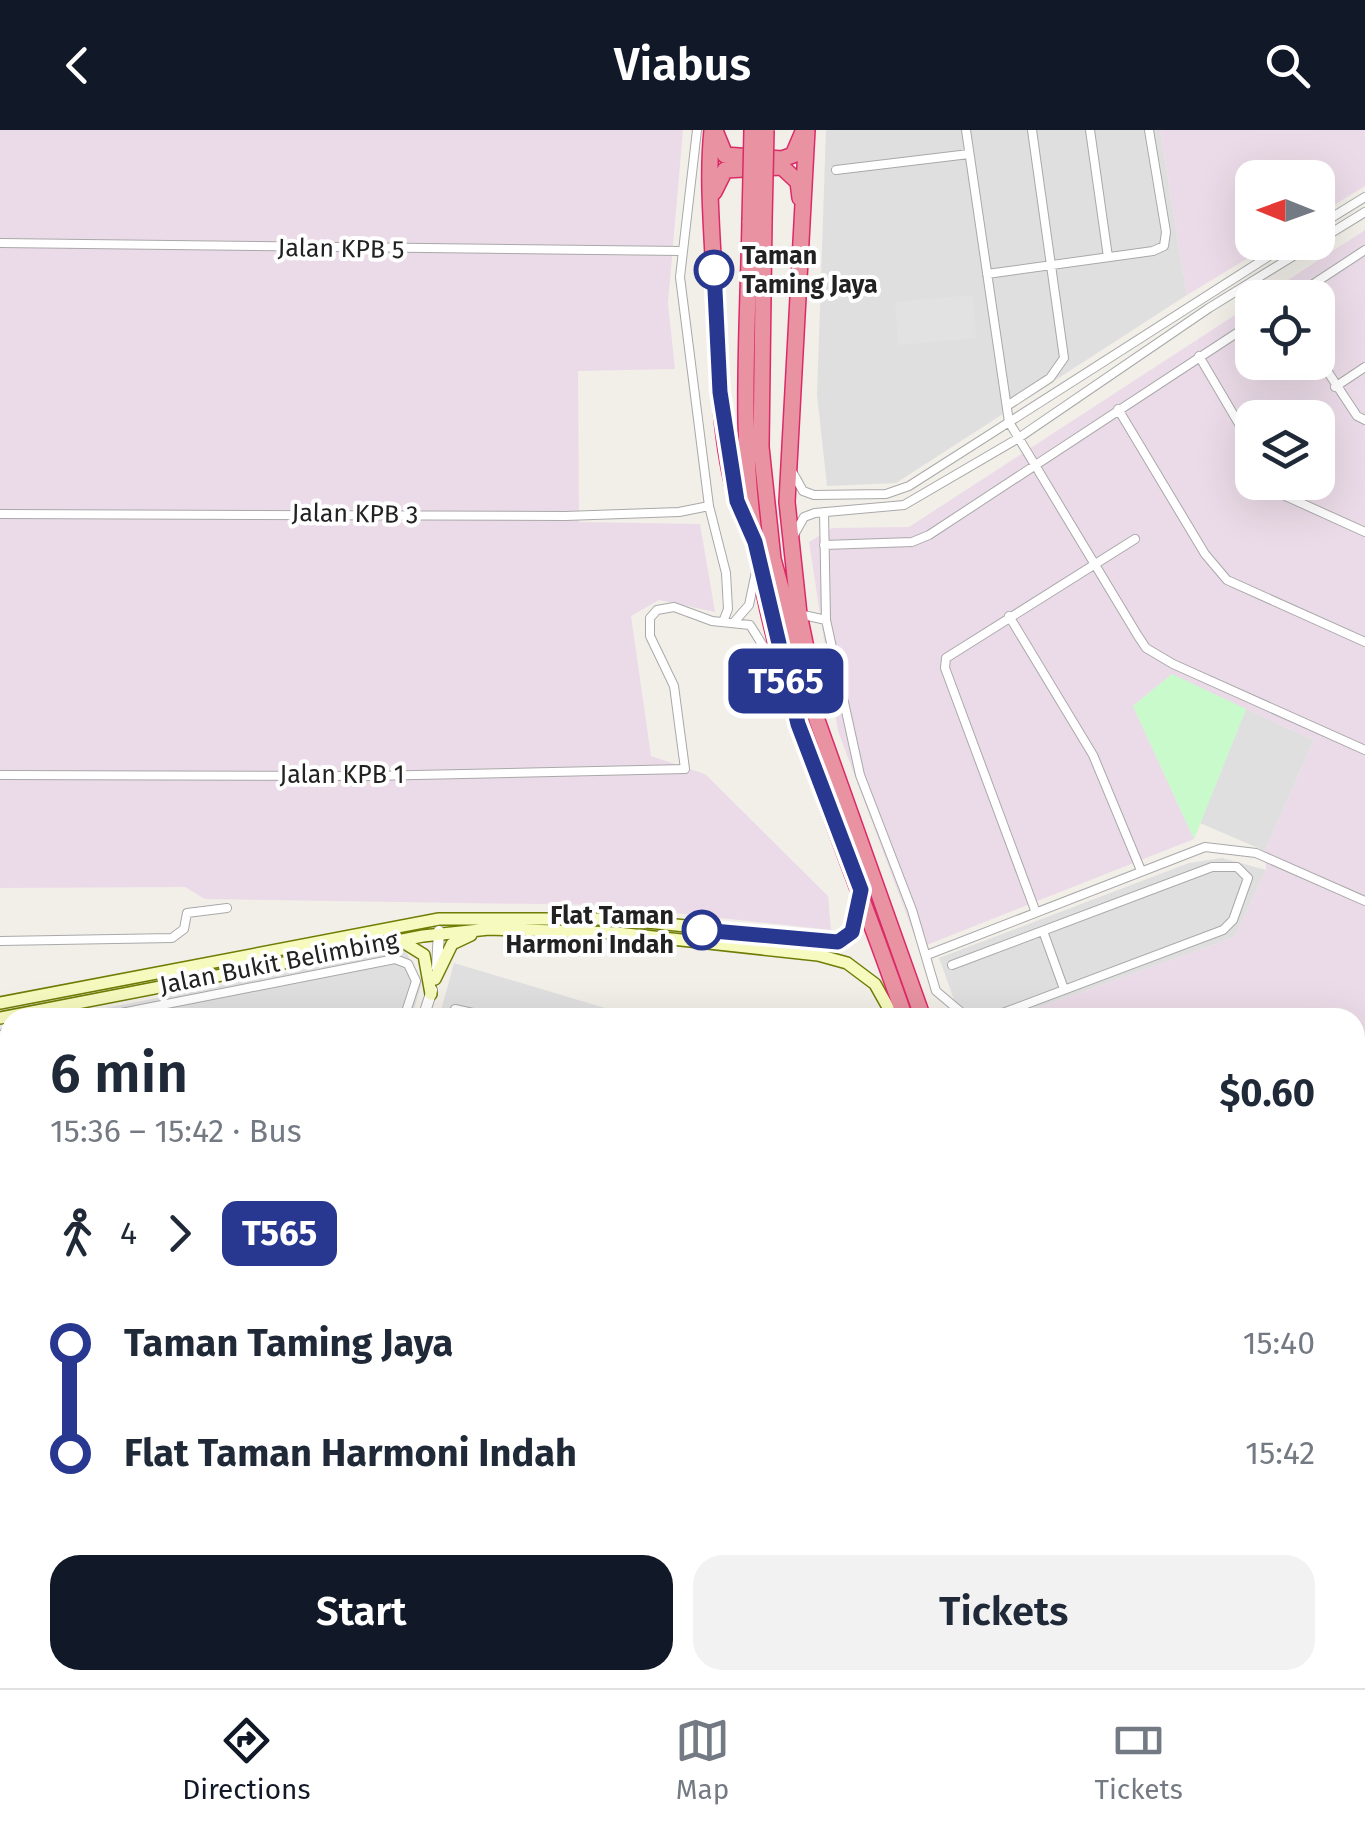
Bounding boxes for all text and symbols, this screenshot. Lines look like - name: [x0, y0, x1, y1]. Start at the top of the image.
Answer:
- icon: back: [50, 38, 105, 93]
- text: Viabus: [614, 38, 751, 92]
- icon: search: [1260, 38, 1315, 93]
- north arrow: [1235, 160, 1335, 260]
- map controls: [1235, 160, 1335, 500]
- street label: Jalan KPB 5: [277, 233, 405, 265]
- place label: Taman Taming Jaya: [742, 241, 878, 300]
- marker: Taman Taming Jaya: [695, 251, 733, 289]
- button: locate: [1235, 280, 1335, 380]
- button: layers: [1235, 400, 1335, 500]
- street label: Jalan KPB 3: [291, 498, 419, 530]
- line badge: T565: [716, 648, 856, 714]
- text: T565: [748, 660, 824, 702]
- street label: Jalan KPB 1: [280, 760, 404, 790]
- place label: Flat Taman Harmoni Indah: [506, 901, 674, 960]
- marker: Flat Taman Harmoni Indah: [683, 911, 721, 949]
- street label: Jalan Bukit Belimbing: [157, 925, 401, 1001]
- text: 6 min: [50, 1041, 188, 1107]
- text: $0.60: [1220, 1070, 1315, 1116]
- text: 15:36 – 15:42 · Bus: [50, 1112, 302, 1150]
- icon: walk: [50, 1206, 105, 1261]
- icon: forward: [152, 1206, 207, 1261]
- text: T565: [242, 1212, 317, 1254]
- text: 4: [120, 1214, 137, 1252]
- text: Taman Taming Jaya: [124, 1320, 453, 1366]
- text: 15:40: [1243, 1324, 1315, 1362]
- text: Flat Taman Harmoni Indah: [124, 1430, 577, 1476]
- text: 15:42: [1245, 1434, 1315, 1472]
- button: Start: [50, 1555, 673, 1670]
- button: Tickets: [693, 1555, 1315, 1670]
- tab: Directions: [182, 1713, 311, 1806]
- tab: Map: [675, 1713, 730, 1806]
- tab: Tickets: [1094, 1713, 1183, 1806]

